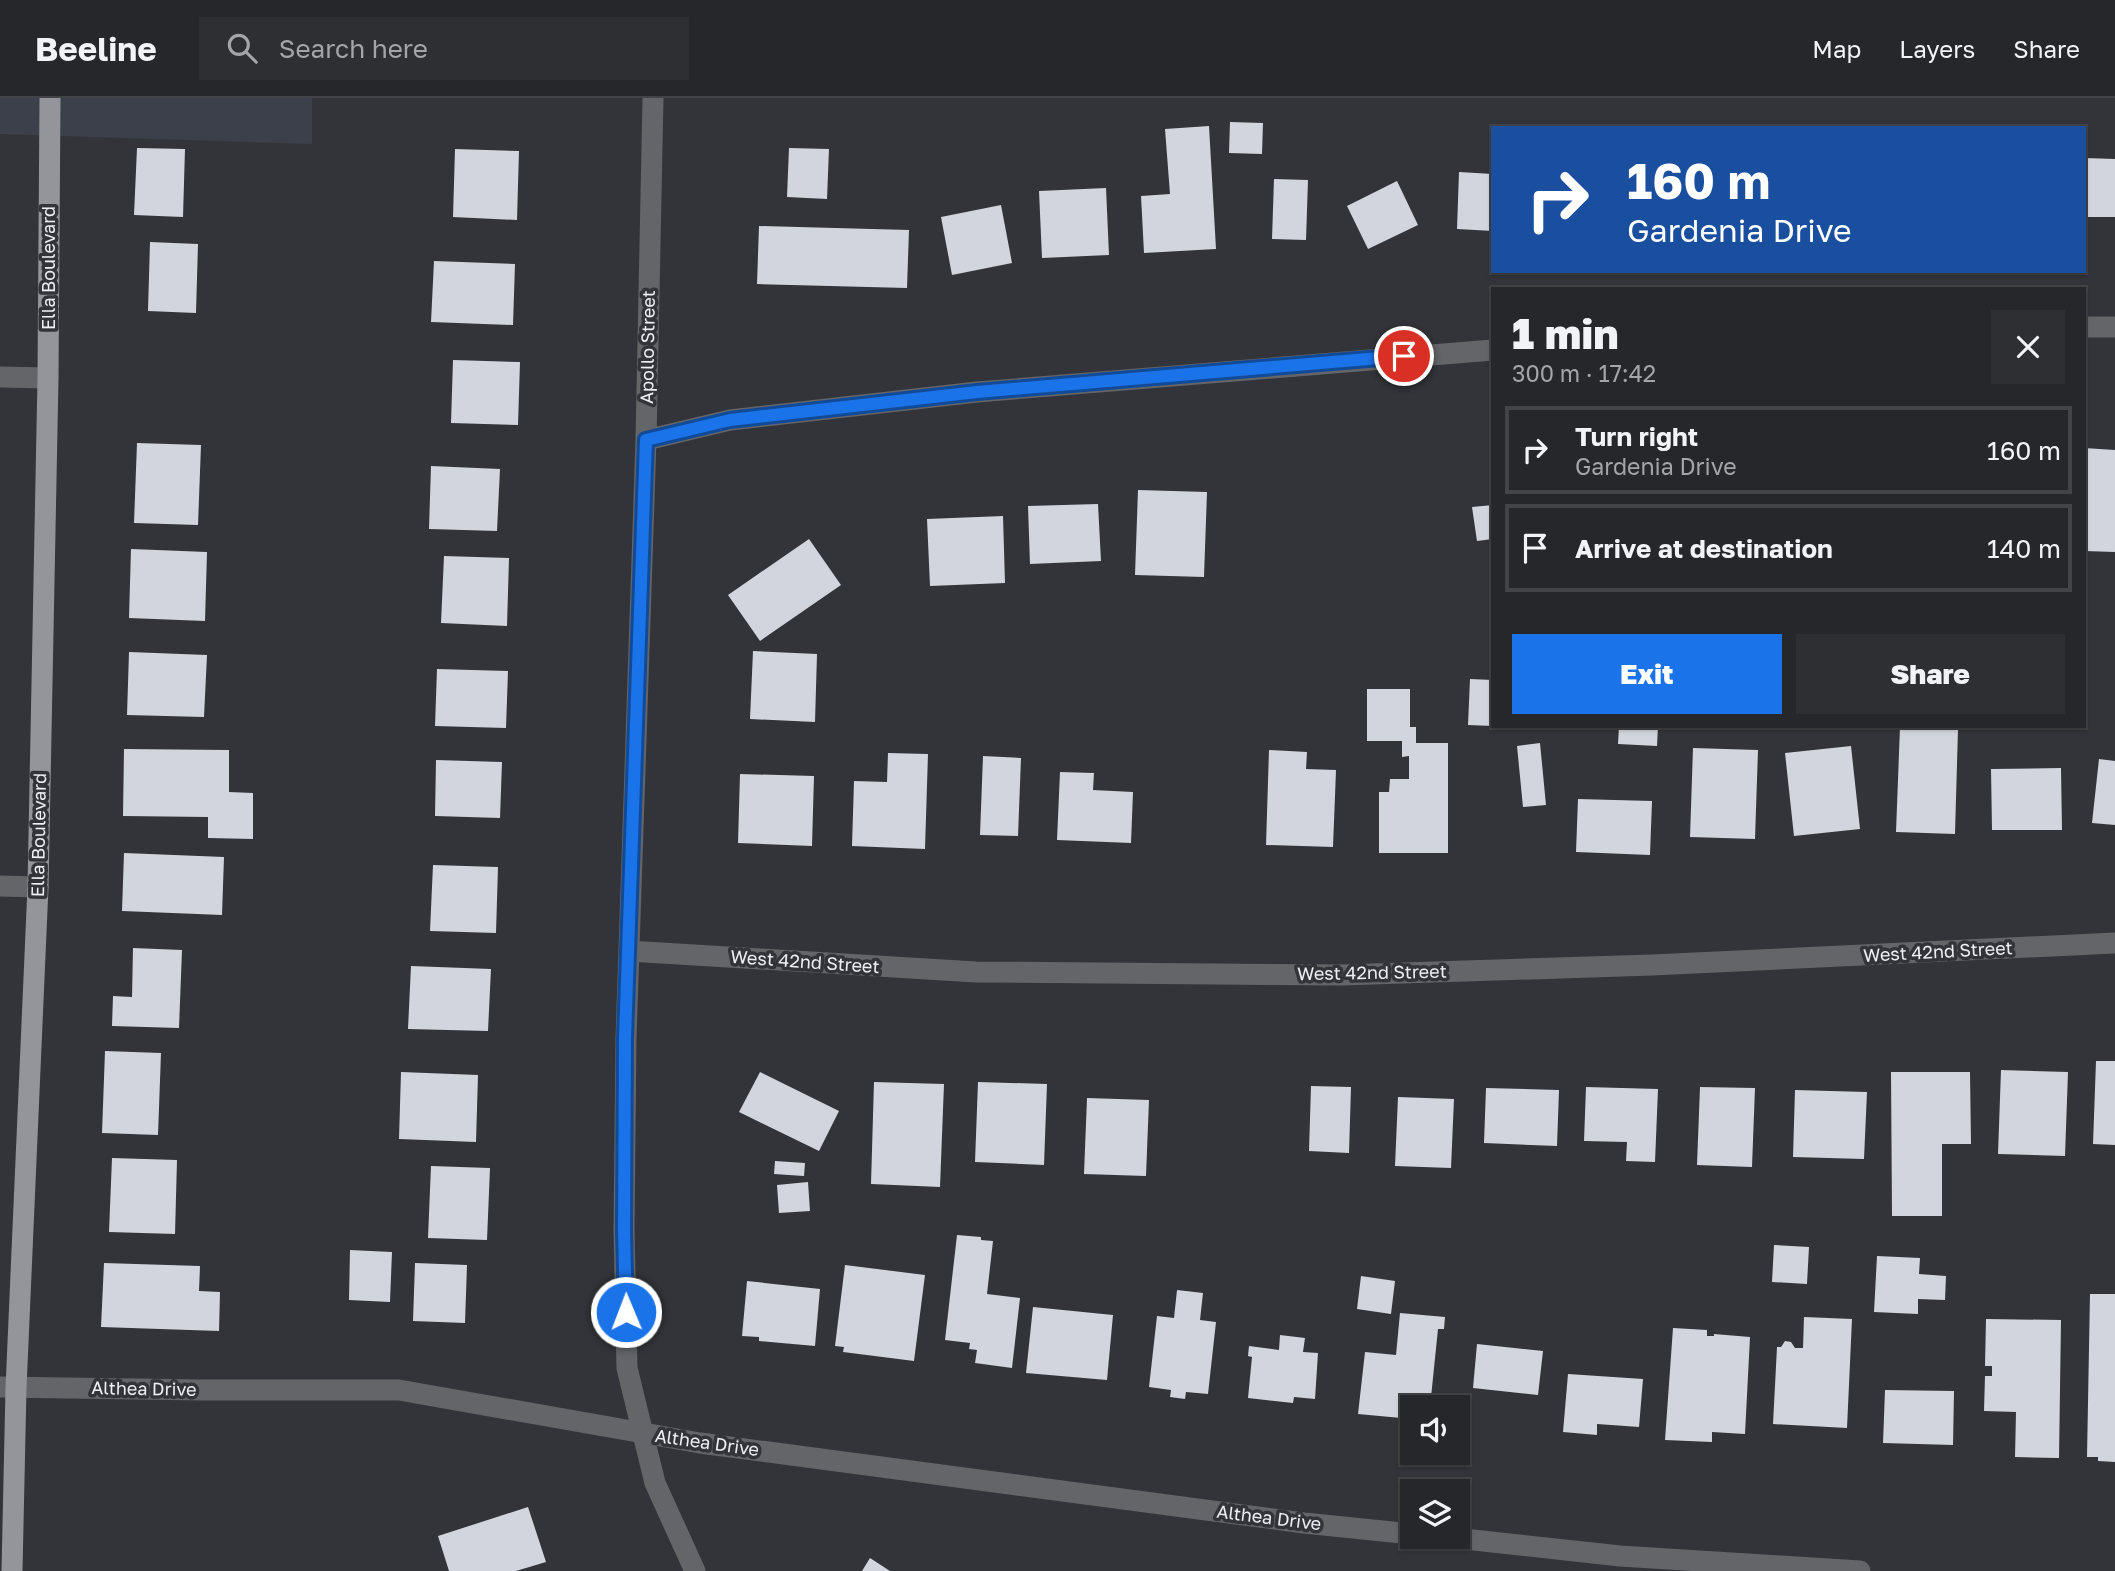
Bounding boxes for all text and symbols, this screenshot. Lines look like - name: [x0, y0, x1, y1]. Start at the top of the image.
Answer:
- search box: [199, 17, 689, 80]
- text: Beeline: [35, 29, 157, 68]
- icon: search: [223, 29, 261, 67]
- text: Search here: [279, 33, 428, 64]
- text: Map: [1812, 34, 1861, 63]
- text: Layers: [1899, 34, 1975, 63]
- text: Share: [2013, 34, 2080, 63]
- text: 160 m: [1627, 151, 1770, 210]
- icon: right: [1512, 154, 1603, 245]
- street label: Ella Boulevard: [37, 206, 59, 330]
- text: Gardenia Drive: [1627, 211, 1852, 249]
- street label: Apollo Street: [635, 290, 659, 404]
- text: 1 min: [1512, 308, 1619, 358]
- button: close: [1991, 310, 2065, 384]
- pin: [1374, 326, 1434, 386]
- icon: arrive: [1385, 337, 1423, 375]
- text: 300 m · 17:42: [1512, 359, 1656, 387]
- text: Turn right: [1575, 421, 1698, 452]
- icon: right: [1516, 431, 1554, 469]
- text: 160 m: [1987, 435, 2061, 466]
- text: Gardenia Drive: [1575, 452, 1736, 480]
- icon: arrive: [1516, 529, 1554, 567]
- text: Arrive at destination: [1575, 533, 1833, 564]
- text: 140 m: [1987, 533, 2061, 564]
- button: Exit: [1512, 634, 1782, 714]
- button: Share: [1796, 634, 2065, 714]
- street label: Ella Boulevard: [26, 773, 50, 897]
- street label: West 42nd Street: [1863, 936, 2013, 966]
- street label: West 42nd Street: [730, 945, 880, 977]
- street label: West 42nd Street: [1297, 960, 1447, 984]
- position arrow: [589, 1275, 663, 1349]
- street label: Althea Drive: [91, 1376, 197, 1400]
- map controls: [1400, 1395, 1470, 1549]
- button: sound: [1400, 1395, 1470, 1465]
- street label: Althea Drive: [654, 1424, 761, 1460]
- button: layers: [1400, 1479, 1470, 1549]
- street label: Althea Drive: [1216, 1500, 1323, 1534]

